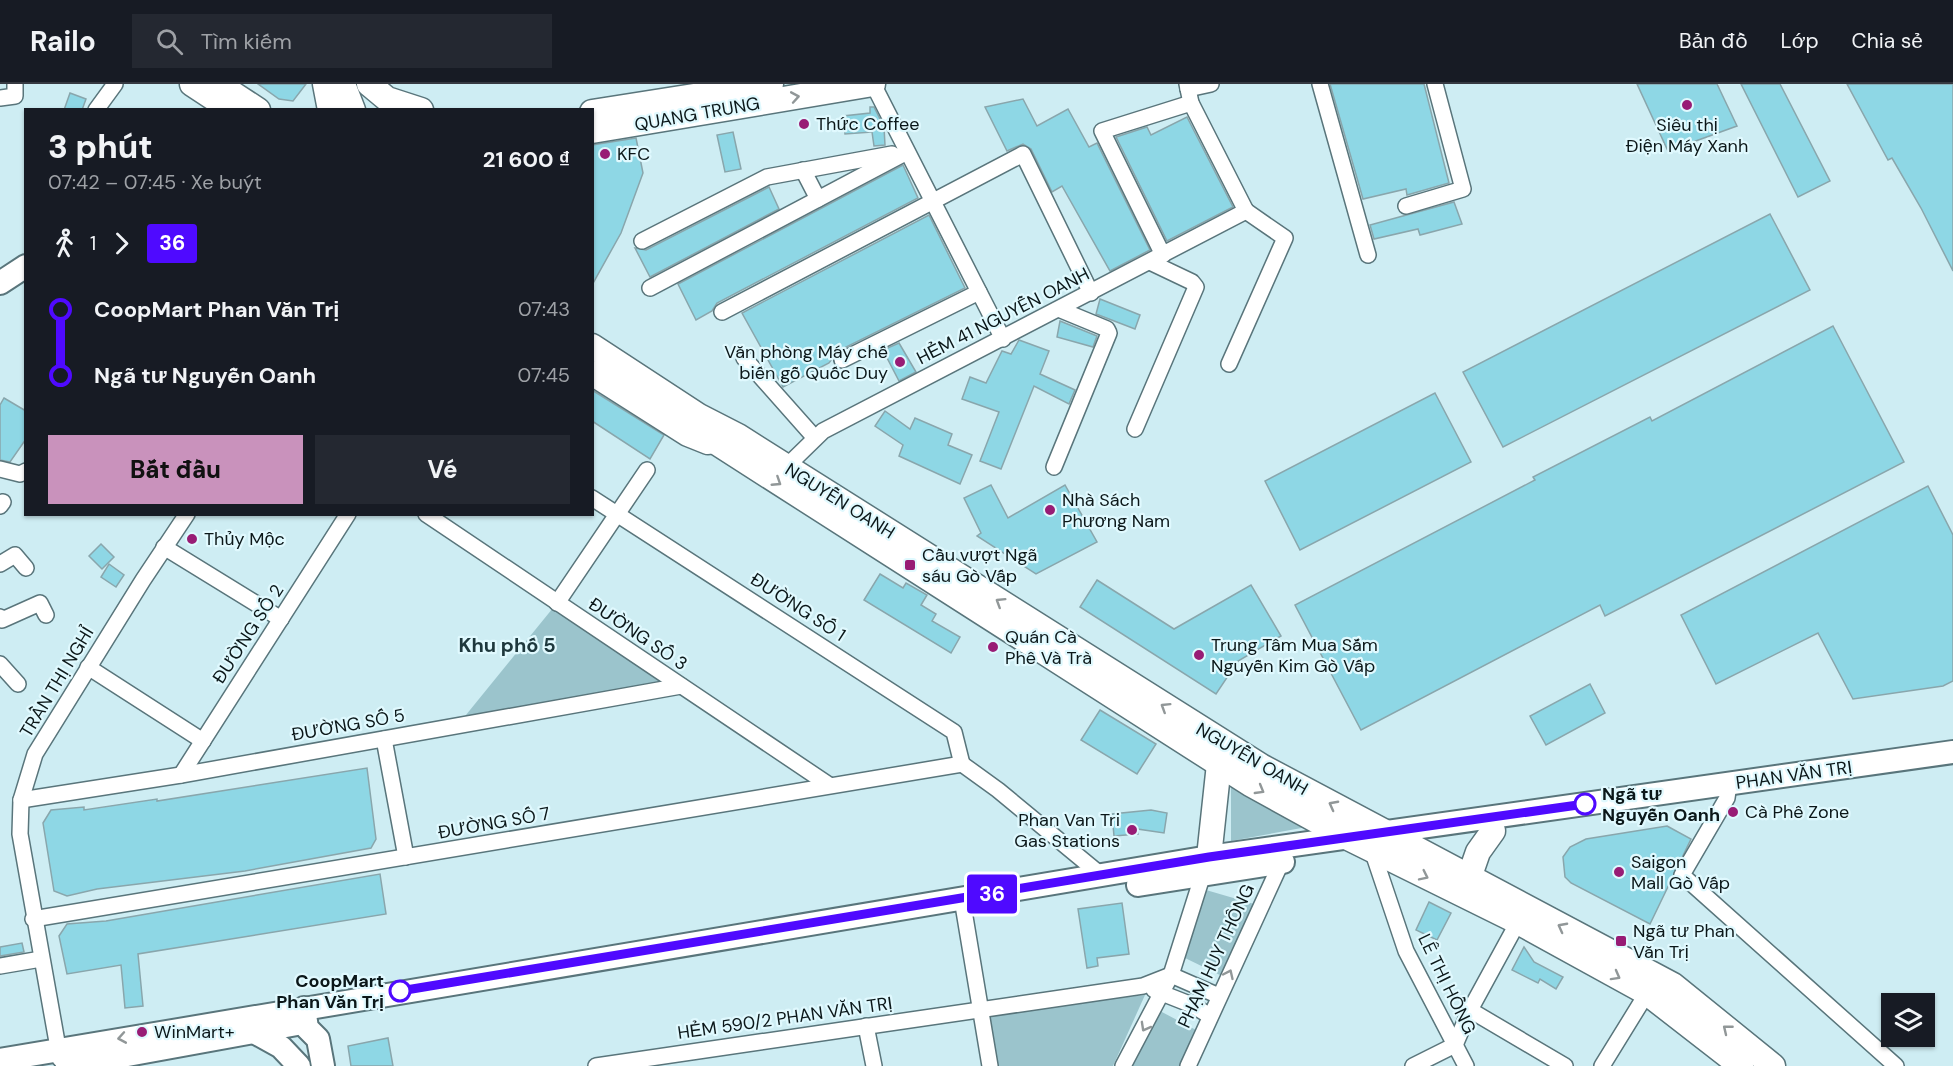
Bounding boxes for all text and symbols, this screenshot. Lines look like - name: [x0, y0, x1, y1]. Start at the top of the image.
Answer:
- search box: [132, 14, 552, 68]
- text: Railo: [30, 23, 96, 60]
- icon: search: [153, 25, 186, 58]
- text: Tìm kiếm: [201, 27, 292, 56]
- text: Bản đồ: [1679, 27, 1748, 55]
- text: Lớp: [1781, 27, 1819, 55]
- text: Chia sẻ: [1852, 27, 1923, 55]
- street label: QUANG TRUNG: [633, 91, 761, 137]
- one-way arrow: [790, 91, 800, 104]
- marker: Siêu thị Điện Máy Xanh: [1680, 98, 1694, 112]
- place label: Thức Coffee: [816, 112, 920, 136]
- place label: Siêu thị Điện Máy Xanh: [1626, 113, 1748, 158]
- marker: Thức Coffee: [797, 117, 811, 131]
- text: 3 phút: [48, 125, 153, 168]
- place label: KFC: [617, 142, 650, 166]
- text: 21 600 ₫: [483, 145, 570, 174]
- marker: KFC: [598, 147, 612, 161]
- text: 07:42 – 07:45 · Xe buýt: [48, 169, 262, 195]
- icon: walk: [48, 227, 81, 260]
- icon: forward: [105, 227, 138, 260]
- text: 36: [159, 229, 185, 257]
- text: 1: [90, 230, 96, 256]
- street label: HẺM 41 NGUYỄN OANH: [912, 262, 1094, 370]
- text: CoopMart Phan Văn Trị: [94, 295, 339, 324]
- text: 07:43: [518, 296, 570, 322]
- place label: Văn phòng Máy chế biến gỗ Quốc Duy: [724, 340, 888, 385]
- marker: Văn phòng Máy chế biến gỗ Quốc Duy: [893, 355, 907, 369]
- text: Ngã tư Nguyễn Oanh: [94, 361, 316, 390]
- text: 07:45: [518, 362, 570, 388]
- button: Bắt đầu: [48, 435, 303, 504]
- button: Vé: [315, 435, 570, 504]
- street label: NGUYỄN OANH: [780, 458, 900, 544]
- one-way arrow: [771, 474, 781, 486]
- place label: Nhà Sách Phương Nam: [1062, 488, 1170, 533]
- marker: Nhà Sách Phương Nam: [1043, 503, 1057, 517]
- place label: Thủy Mộc: [204, 527, 285, 551]
- marker: Thủy Mộc: [185, 532, 199, 546]
- place label: Cầu vượt Ngã sáu Gò Vấp: [922, 543, 1037, 588]
- marker: Cầu vượt Ngã sáu Gò Vấp: [903, 558, 917, 572]
- street label: ĐƯỜNG SỐ 1: [746, 567, 850, 647]
- street label: ĐƯỜNG SỐ 2: [207, 580, 289, 688]
- street label: ĐƯỜNG SỐ 3: [584, 592, 692, 676]
- one-way arrow: [996, 598, 1006, 610]
- street label: TRẦN THỊ NGHỈ: [14, 622, 100, 742]
- place label: Quán Cà Phê Và Trà: [1005, 625, 1092, 670]
- district label: Khu phố 5: [458, 632, 556, 658]
- place label: Trung Tâm Mua Sắm Nguyễn Kim Gò Vấp: [1211, 633, 1378, 678]
- marker: Quán Cà Phê Và Trà: [986, 640, 1000, 654]
- marker: Trung Tâm Mua Sắm Nguyễn Kim Gò Vấp: [1192, 648, 1206, 662]
- one-way arrow: [1161, 702, 1171, 714]
- street label: ĐƯỜNG SỐ 5: [289, 703, 407, 747]
- street label: NGUYỄN OANH: [1192, 717, 1312, 801]
- street label: PHAN VĂN TRỊ: [1734, 755, 1854, 795]
- one-way arrow: [1254, 782, 1264, 794]
- place label: Ngã tư Nguyễn Oanh: [1602, 782, 1720, 827]
- marker: Ngã tư Nguyễn Oanh: [1574, 793, 1596, 815]
- place label: Cà Phê Zone: [1745, 800, 1849, 824]
- street label: ĐƯỜNG SỐ 7: [436, 801, 552, 845]
- one-way arrow: [1329, 801, 1339, 812]
- marker: Cà Phê Zone: [1726, 805, 1740, 819]
- place label: Phan Van Tri Gas Stations: [1014, 808, 1120, 853]
- marker: Phan Van Tri Gas Stations: [1125, 823, 1139, 837]
- place label: Saigon Mall Gò Vấp: [1631, 850, 1730, 895]
- marker: Saigon Mall Gò Vấp: [1612, 865, 1626, 879]
- one-way arrow: [1418, 868, 1429, 880]
- line badge: 36: [965, 874, 1019, 914]
- text: 36: [979, 880, 1005, 908]
- street label: PHẠM HUY THÔNG: [1172, 880, 1260, 1032]
- place label: Ngã tư Phan Văn Trị: [1633, 919, 1735, 964]
- one-way arrow: [1558, 923, 1568, 934]
- street label: LÊ THỊ HỒNG: [1412, 930, 1482, 1038]
- marker: Ngã tư Phan Văn Trị: [1614, 934, 1628, 948]
- place label: CoopMart Phan Văn Trị: [276, 969, 384, 1014]
- one-way arrow: [1609, 969, 1620, 980]
- one-way arrow: [1221, 970, 1233, 981]
- marker: CoopMart Phan Văn Trị: [389, 980, 411, 1002]
- street label: HẺM 590/2 PHAN VĂN TRỊ: [676, 991, 894, 1045]
- map controls: [1881, 993, 1935, 1047]
- button: layers: [1881, 993, 1935, 1047]
- place label: WinMart+: [154, 1020, 235, 1044]
- one-way arrow: [1141, 1020, 1152, 1031]
- marker: WinMart+: [135, 1025, 149, 1039]
- one-way arrow: [1723, 1025, 1734, 1036]
- one-way arrow: [117, 1031, 127, 1044]

